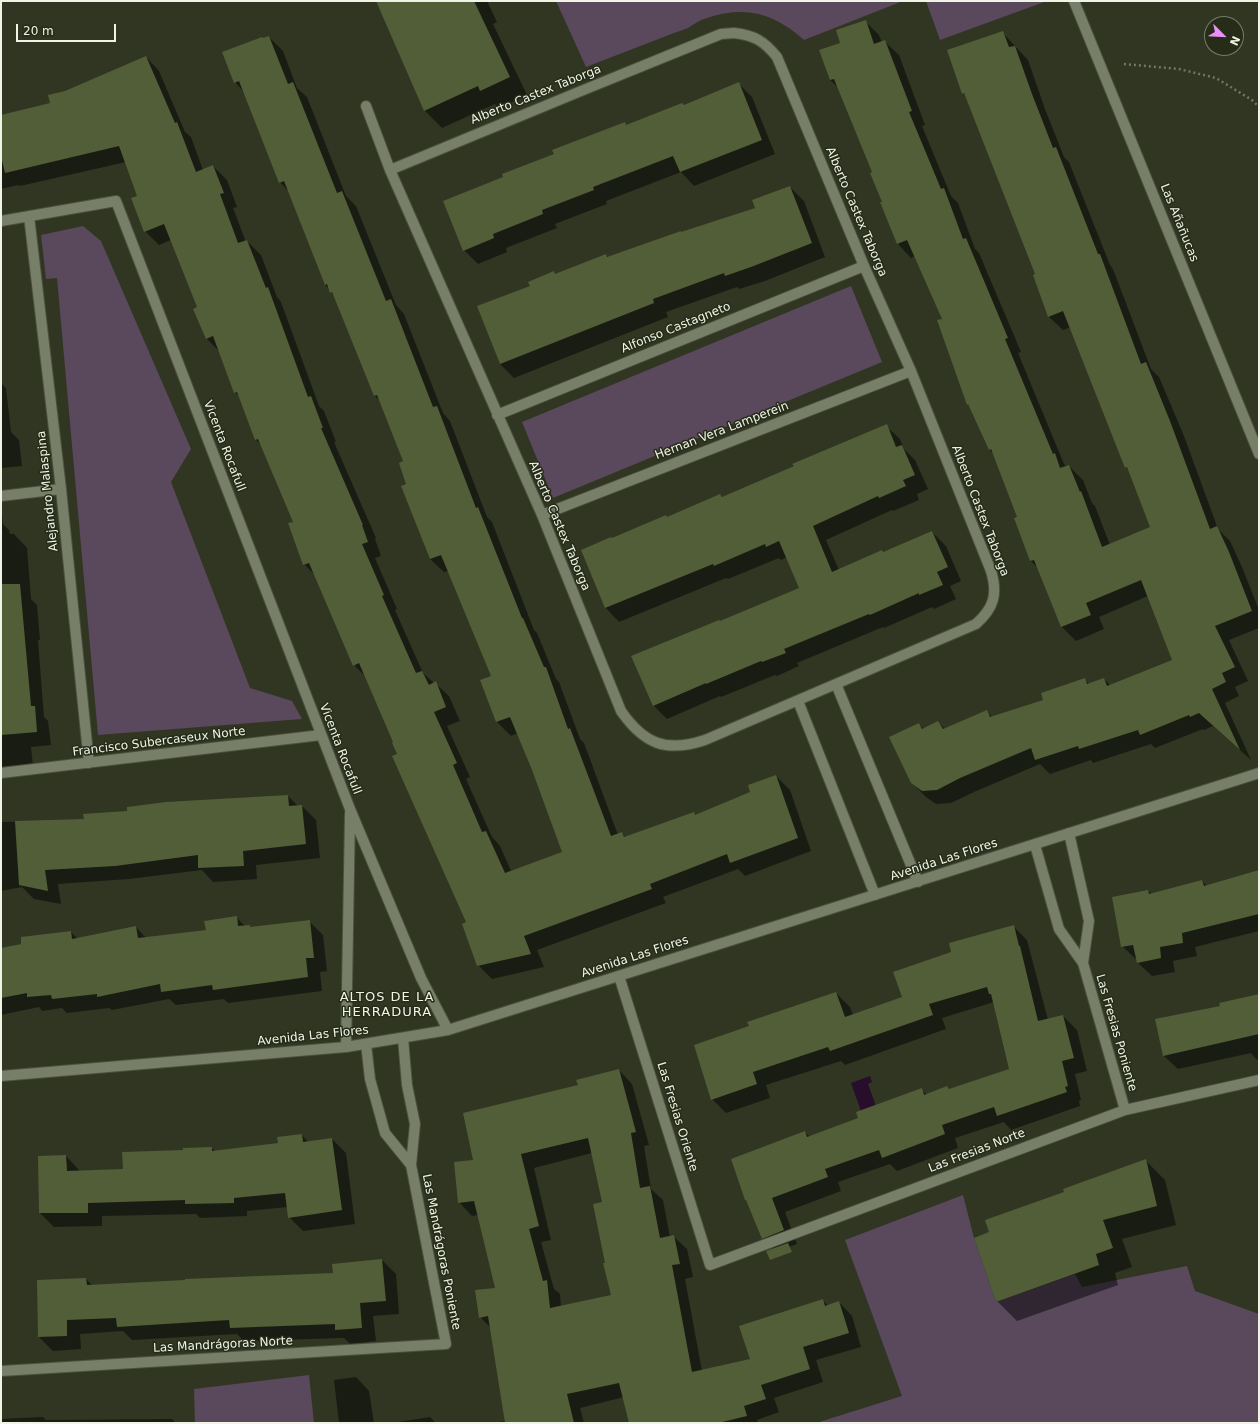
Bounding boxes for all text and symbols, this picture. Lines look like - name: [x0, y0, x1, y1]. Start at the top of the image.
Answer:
- scale bar: [18, 16, 118, 42]
- north arrow: [1204, 16, 1244, 56]
- text: 20 m: [23, 24, 54, 38]
- text: N: [1227, 34, 1242, 48]
- street label: Alberto Castex Taborga: [469, 62, 603, 128]
- street label: Alberto Castex Taborga: [822, 145, 890, 279]
- street label: Las Añañucas: [1157, 182, 1201, 264]
- street label: Alfonso Castagneto: [619, 299, 733, 357]
- street label: Vicenta Rocafull: [200, 398, 248, 494]
- street label: Hernan Vera Lamperein: [653, 399, 791, 463]
- street label: Alejandro Malaspina: [35, 430, 61, 552]
- street label: Alberto Castex Taborga: [948, 443, 1012, 579]
- street label: Alberto Castex Taborga: [525, 459, 593, 593]
- street label: Vicenta Rocafull: [316, 701, 364, 797]
- street label: Francisco Subercaseux Norte: [72, 724, 246, 760]
- street label: Avenida Las Flores: [889, 836, 999, 884]
- street label: Avenida Las Flores: [580, 933, 690, 981]
- street label: Las Fresias Poniente: [1092, 973, 1140, 1093]
- district label: ALTOS DE LA HERRADURA: [340, 990, 434, 1021]
- street label: Avenida Las Flores: [257, 1023, 369, 1049]
- street label: Las Fresias Oriente: [653, 1060, 701, 1174]
- street label: Las Fresias Norte: [927, 1126, 1027, 1176]
- street label: Las Mandrágoras Poniente: [419, 1173, 463, 1331]
- street label: Las Mandrágoras Norte: [153, 1334, 293, 1356]

